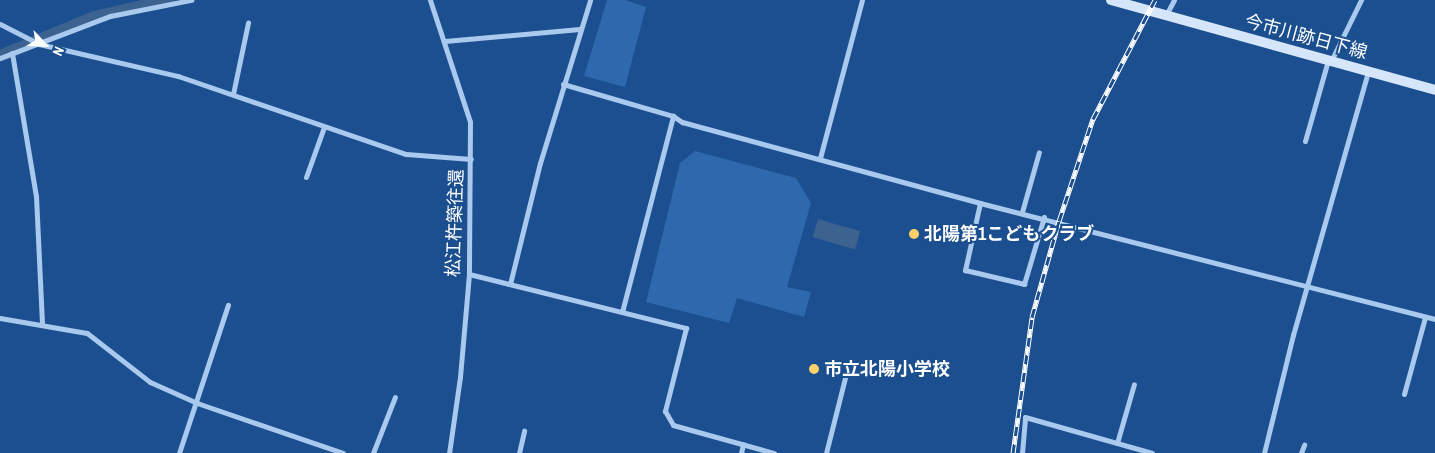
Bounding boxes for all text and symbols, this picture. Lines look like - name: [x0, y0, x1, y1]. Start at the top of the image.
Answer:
- street label: 今市川跡日下線: [1242, 10, 1370, 64]
- north arrow: [20, 20, 70, 70]
- text: N: [49, 44, 69, 59]
- street label: 松江杵築往還: [442, 169, 468, 277]
- place label: 北陽第1こどもクラブ: [924, 223, 1094, 245]
- marker: 北陽第1こどもクラブ: [908, 228, 920, 240]
- place label: 市立北陽小学校: [824, 358, 950, 380]
- marker: 市立北陽小学校: [808, 363, 820, 375]

